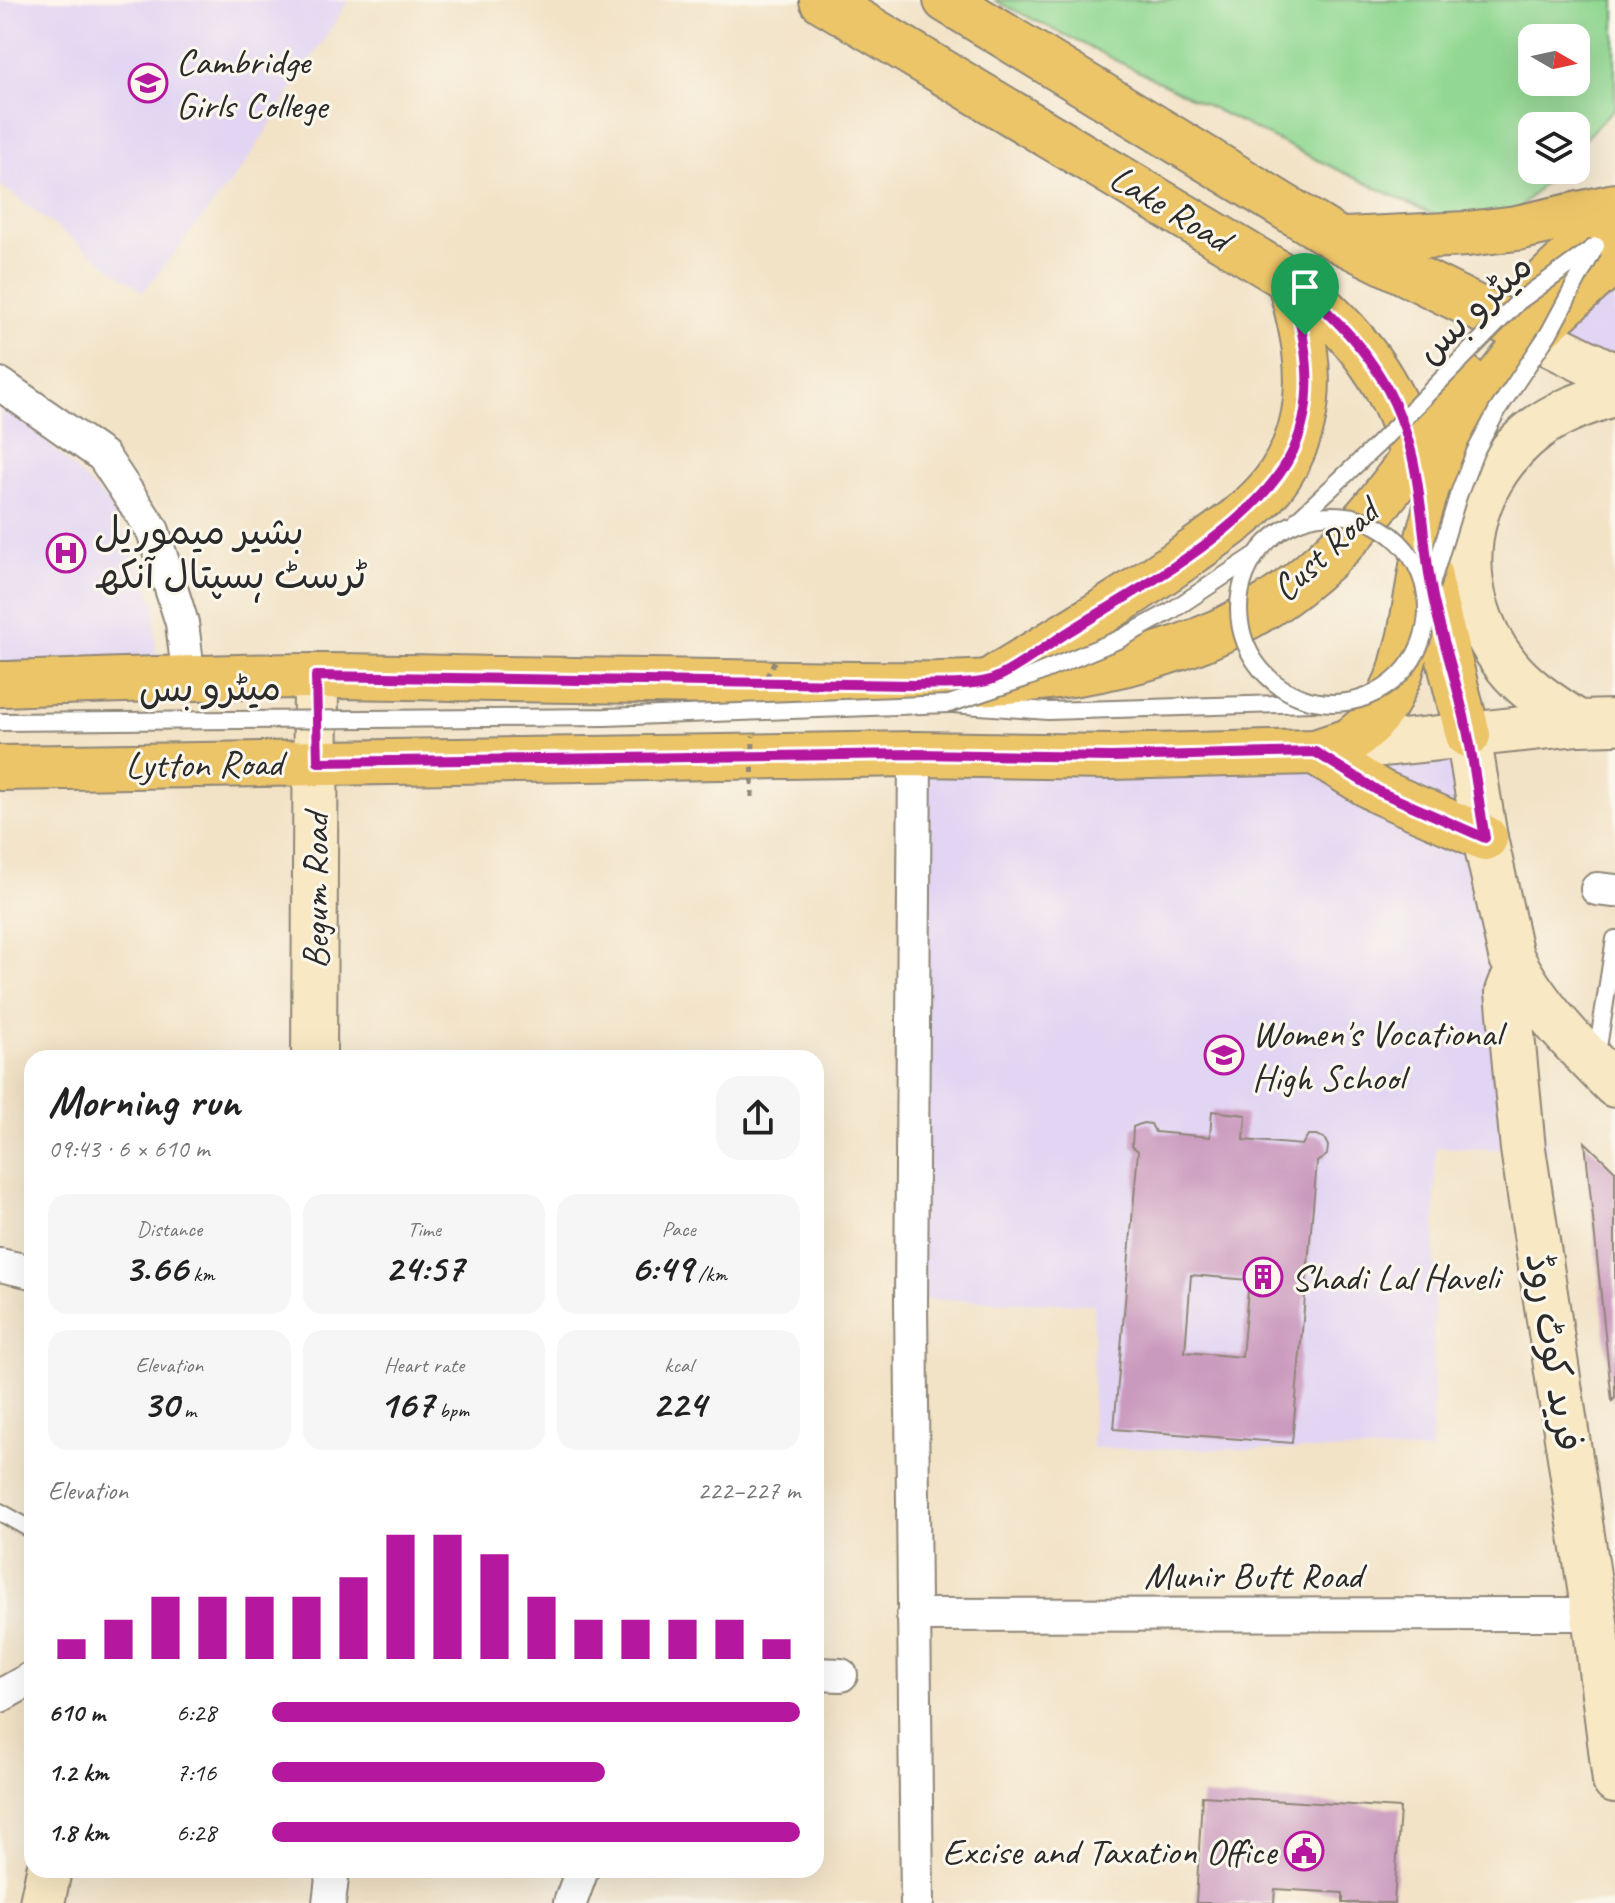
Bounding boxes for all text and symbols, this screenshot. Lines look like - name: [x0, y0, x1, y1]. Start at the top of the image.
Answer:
- north arrow: [1518, 24, 1590, 96]
- map controls: [1518, 24, 1590, 184]
- place label: Cambridge Girls College: [176, 38, 330, 129]
- school or university icon: Cambridge Girls College: [127, 62, 169, 104]
- button: layers: [1518, 112, 1590, 184]
- street label: Lake Road: [1101, 154, 1244, 265]
- street label: میٹرو بس: [1406, 242, 1542, 374]
- pin: [1271, 253, 1339, 335]
- icon: arrive: [1283, 265, 1327, 309]
- street label: Cust Road: [1262, 485, 1392, 611]
- place label: بشیر میموریل ٹرسٹ ہسپتال آنکھ: [94, 508, 367, 602]
- hospital icon: بشیر میموریل ٹرسٹ ہسپتال آنکھ: [45, 532, 87, 574]
- street label: میٹرو بس: [138, 663, 282, 713]
- street label: Lytton Road: [125, 739, 289, 789]
- street label: Begum Road: [292, 808, 339, 969]
- place label: Women's Vocational High School: [1252, 1010, 1508, 1101]
- school or university icon: Women's Vocational High School: [1203, 1034, 1245, 1076]
- text: Morning run: [48, 1074, 240, 1129]
- button: share: [716, 1076, 800, 1160]
- text: 09:43 · 6 × 610 m: [48, 1132, 209, 1165]
- text: Distance: [137, 1215, 202, 1243]
- text: Time: [407, 1215, 441, 1243]
- text: Pace: [662, 1215, 696, 1243]
- text: 3.66: [124, 1243, 188, 1293]
- text: 24:57: [384, 1243, 464, 1293]
- text: 6:49: [630, 1243, 693, 1293]
- street label: فرید کوٹ روڈ: [1515, 1250, 1593, 1454]
- place label: Shadi Lal Haveli: [1291, 1254, 1504, 1301]
- building icon: Shadi Lal Haveli: [1242, 1256, 1284, 1298]
- text: km: [188, 1260, 215, 1288]
- text: /km: [693, 1260, 727, 1288]
- text: Elevation: [135, 1351, 203, 1379]
- text: Heart rate: [384, 1351, 464, 1379]
- text: kcal: [664, 1351, 693, 1379]
- text: 30: [143, 1379, 179, 1429]
- text: 167: [379, 1379, 434, 1429]
- text: 224: [652, 1379, 706, 1429]
- text: m: [179, 1396, 196, 1424]
- text: bpm: [434, 1396, 469, 1424]
- text: Elevation: [48, 1474, 128, 1507]
- text: 222–227 m: [697, 1474, 800, 1507]
- street label: Munir Butt Road: [1144, 1552, 1368, 1599]
- text: 610 m: [48, 1696, 105, 1729]
- text: 6:28: [176, 1696, 216, 1729]
- text: 1.2 km: [48, 1756, 108, 1789]
- text: 7:16: [176, 1756, 216, 1789]
- text: 1.8 km: [48, 1816, 108, 1849]
- text: 6:28: [176, 1816, 216, 1849]
- place label: Excise and Taxation Office: [942, 1828, 1279, 1875]
- public building icon: Excise and Taxation Office: [1283, 1830, 1325, 1872]

